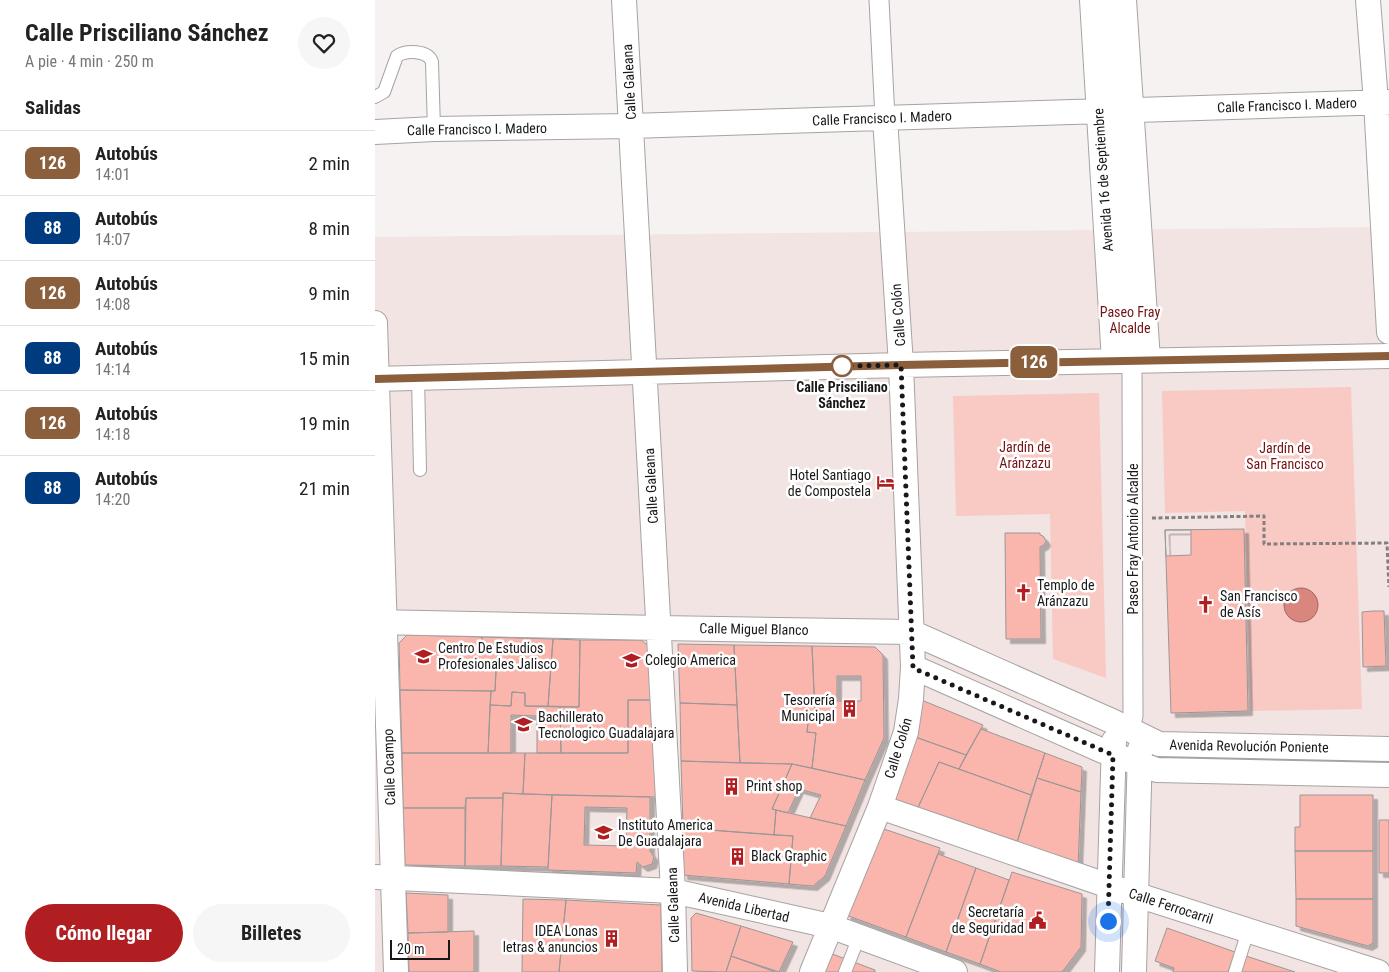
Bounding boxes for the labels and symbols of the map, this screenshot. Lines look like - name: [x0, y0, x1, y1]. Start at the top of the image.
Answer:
- street label: Calle Galeana: [619, 44, 639, 120]
- street label: Calle Francisco I. Madero: [1217, 95, 1357, 115]
- street label: Avenida 16 de Septiembre: [1090, 107, 1116, 252]
- street label: Calle Francisco I. Madero: [812, 108, 952, 128]
- street label: Calle Francisco I. Madero: [407, 120, 547, 138]
- street label: Calle Colón: [888, 283, 908, 347]
- park label: Paseo Fray Alcalde: [1100, 304, 1160, 336]
- line badge: 126: [1005, 346, 1063, 378]
- marker: Calle Prisciliano Sánchez: [831, 355, 853, 377]
- place label: Calle Prisciliano Sánchez: [796, 379, 888, 411]
- park label: Jardín de Aránzazu: [999, 439, 1051, 471]
- park label: Jardín de San Francisco: [1246, 440, 1324, 472]
- street label: Calle Galeana: [641, 448, 661, 524]
- street label: Paseo Fray Antonio Alcalde: [1125, 463, 1141, 615]
- place label: Hotel Santiago de Compostela: [788, 467, 871, 499]
- hotel icon: Hotel Santiago de Compostela: [875, 473, 895, 493]
- place label: Templo de Aránzazu: [1037, 577, 1095, 609]
- church icon: Templo de Aránzazu: [1013, 583, 1033, 603]
- place label: San Francisco de Asís: [1220, 588, 1298, 620]
- church icon: San Francisco de Asís: [1196, 594, 1216, 614]
- street label: Calle Miguel Blanco: [699, 620, 809, 638]
- place label: Centro De Estudios Profesionales Jalisco: [438, 640, 557, 672]
- school or university icon: Centro De Estudios Profesionales Jalisco: [414, 646, 434, 666]
- school or university icon: Colegio America: [621, 650, 641, 670]
- place label: Colegio America: [645, 652, 736, 668]
- place label: Tesorería Municipal: [781, 692, 835, 724]
- building icon: Tesorería Municipal: [839, 698, 859, 718]
- place label: Bachillerato Tecnologico Guadalajara: [538, 709, 674, 741]
- school or university icon: Bachillerato Tecnologico Guadalajara: [514, 715, 534, 735]
- street label: Calle Colón: [881, 716, 915, 780]
- street label: Calle Ocampo: [380, 728, 398, 806]
- street label: Avenida Revolución Poniente: [1169, 737, 1329, 755]
- building icon: Print shop: [722, 776, 742, 796]
- place label: Print shop: [746, 778, 803, 794]
- place label: Instituto America De Guadalajara: [618, 817, 713, 849]
- school or university icon: Instituto America De Guadalajara: [594, 823, 614, 843]
- building icon: Black Graphic: [727, 846, 747, 866]
- place label: Black Graphic: [751, 848, 827, 864]
- street label: Calle Galeana: [664, 867, 682, 943]
- street label: Calle Ferrocarril: [1127, 885, 1215, 927]
- street label: Avenida Libertad: [697, 889, 791, 925]
- place label: Secretaría de Seguridad: [952, 904, 1024, 936]
- your location: [1096, 909, 1121, 934]
- public building icon: Secretaría de Seguridad: [1028, 910, 1048, 930]
- place label: IDEA Lonas letras & anuncios: [503, 923, 598, 955]
- building icon: IDEA Lonas letras & anuncios: [602, 929, 622, 949]
- scale bar: [390, 937, 450, 960]

